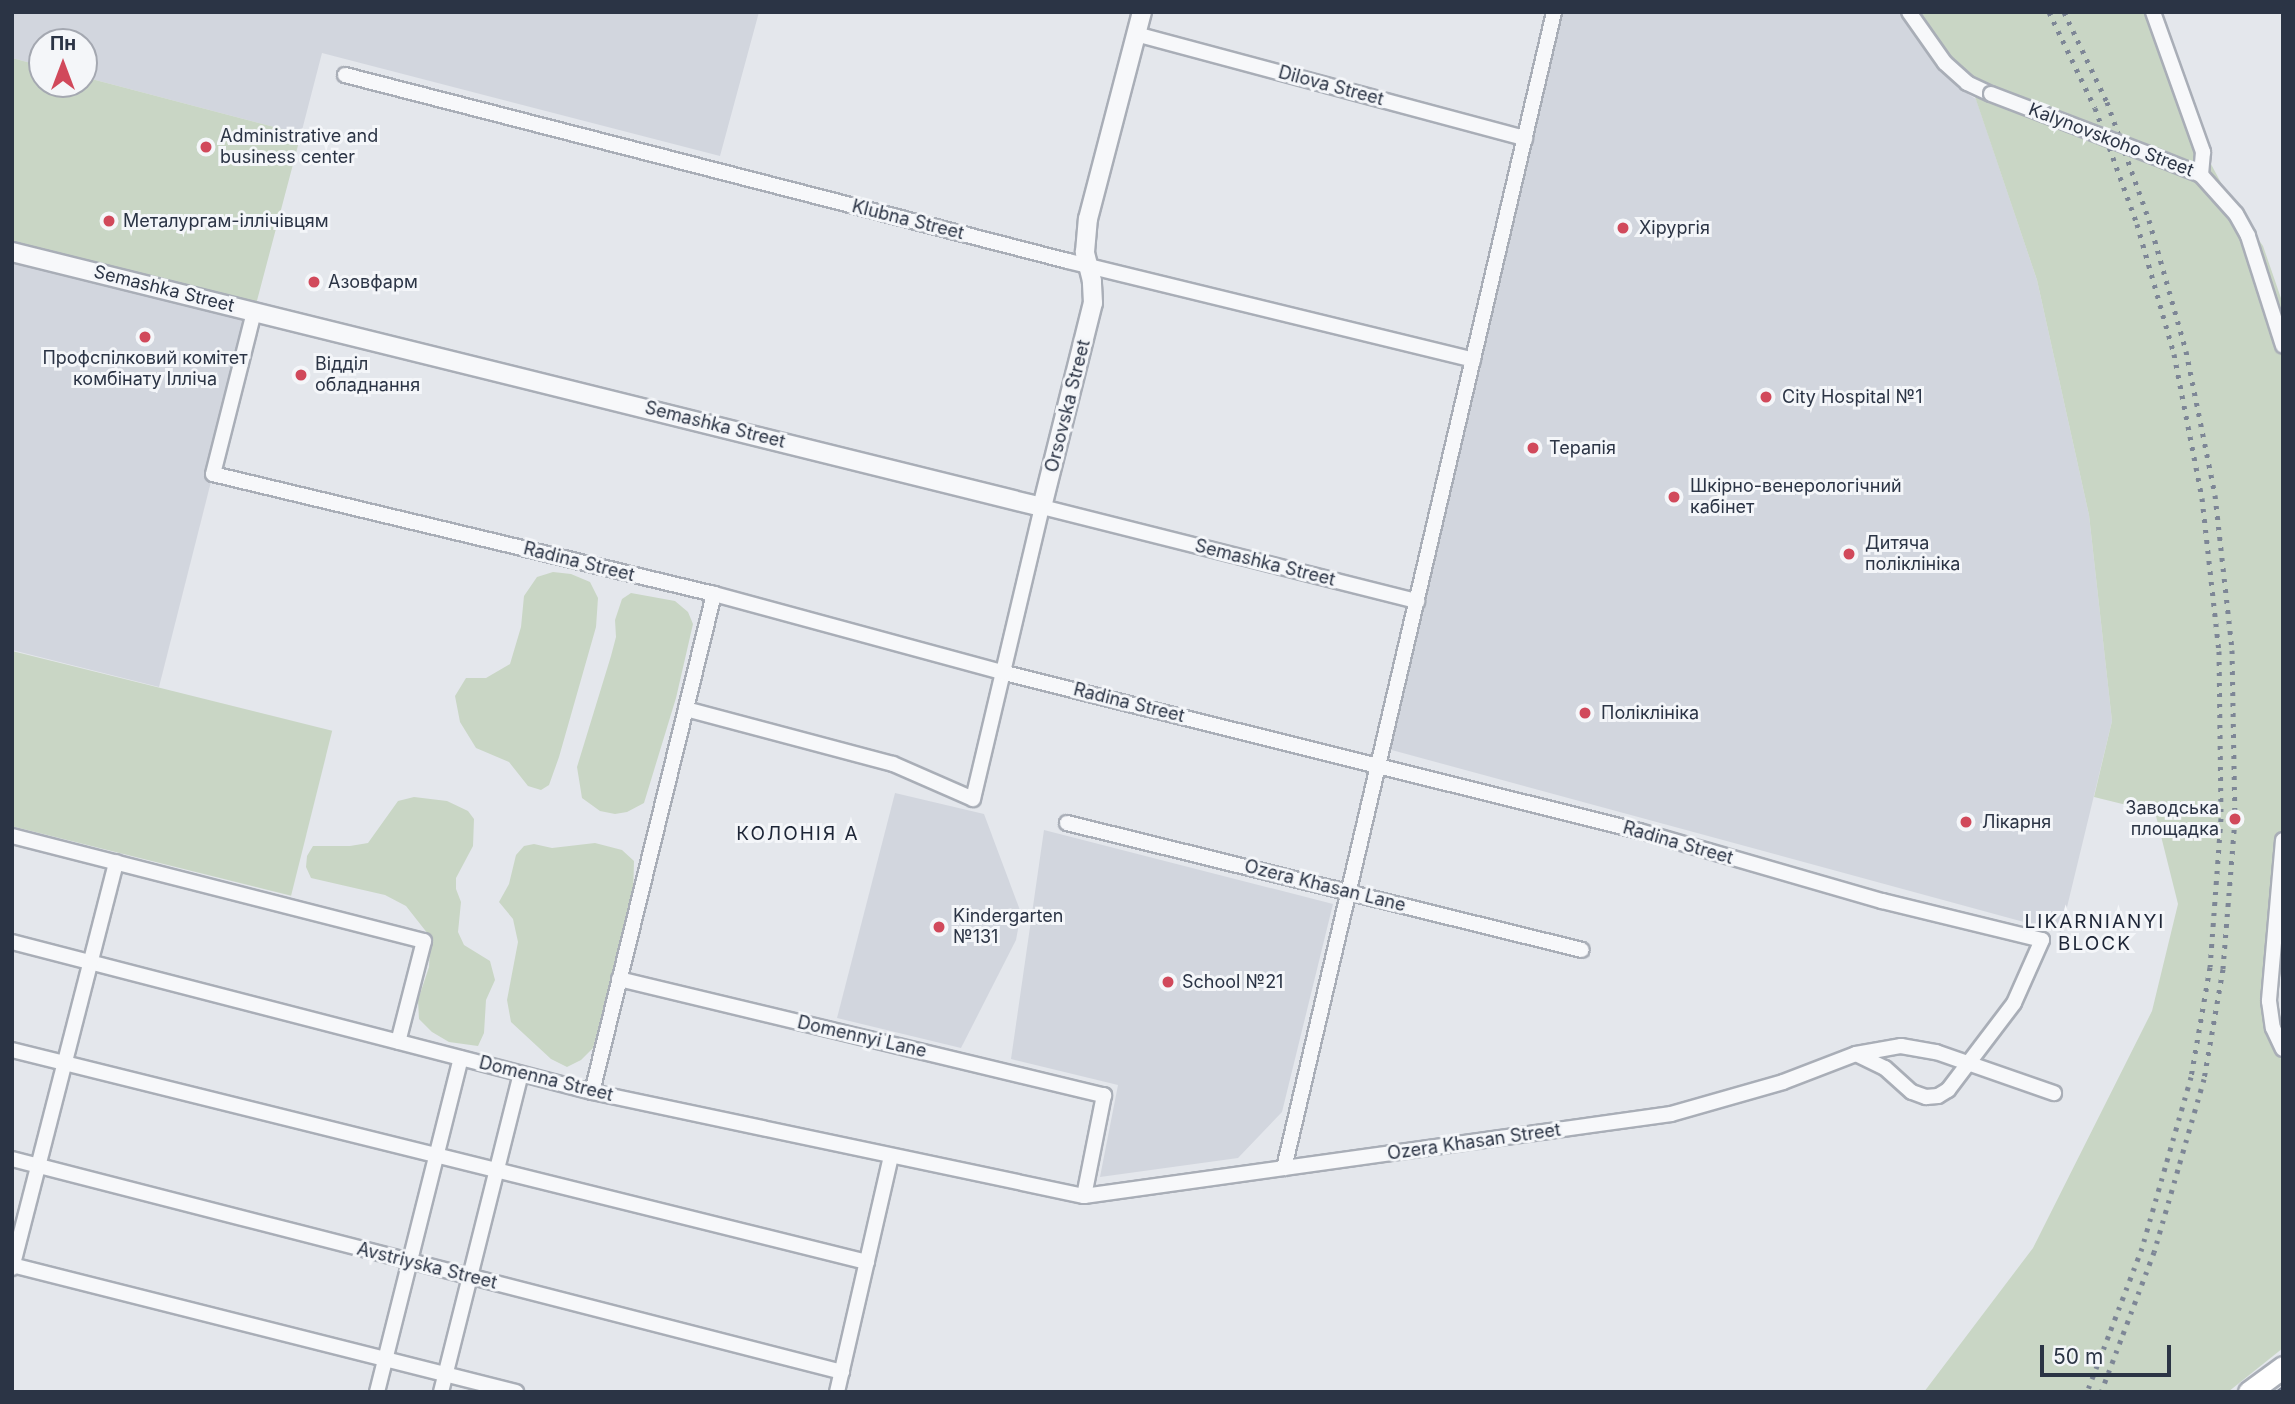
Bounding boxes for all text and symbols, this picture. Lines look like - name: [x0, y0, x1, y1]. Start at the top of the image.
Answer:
- north arrow: [28, 28, 98, 98]
- text: Пн: [50, 32, 76, 55]
- street label: Dilova Street: [1276, 62, 1386, 110]
- street label: Kalynovskoho Street: [2025, 99, 2197, 181]
- place label: Administrative and business center: [220, 126, 378, 168]
- marker: Administrative and business center: [198, 139, 214, 155]
- street label: Klubna Street: [850, 196, 966, 244]
- place label: Металургам-іллічівцям: [123, 210, 329, 232]
- marker: Металургам-іллічівцям: [101, 213, 117, 229]
- place label: Хірургія: [1639, 217, 1710, 239]
- marker: Хірургія: [1613, 218, 1633, 238]
- street label: Semashka Street: [92, 261, 236, 317]
- place label: Азовфарм: [328, 271, 418, 293]
- marker: Азовфарм: [306, 274, 322, 290]
- marker: Профспілковий комітет комбінату Ілліча: [137, 329, 153, 345]
- street label: Orsovska Street: [1041, 337, 1095, 475]
- place label: Профспілковий комітет комбінату Ілліча: [42, 348, 248, 390]
- place label: Відділ обладнання: [315, 354, 420, 396]
- marker: Відділ обладнання: [293, 367, 309, 383]
- place label: City Hospital №1: [1782, 386, 1922, 408]
- marker: City Hospital №1: [1756, 387, 1776, 407]
- street label: Semashka Street: [643, 397, 787, 453]
- place label: Терапія: [1549, 437, 1616, 459]
- marker: Терапія: [1523, 438, 1543, 458]
- place label: Шкірно-венерологічний кабінет: [1690, 476, 1902, 518]
- marker: Шкірно-венерологічний кабінет: [1664, 487, 1684, 507]
- place label: Дитяча поліклініка: [1865, 533, 1960, 576]
- street label: Semashka Street: [1193, 535, 1337, 591]
- street label: Radina Street: [521, 538, 637, 586]
- marker: Дитяча поліклініка: [1839, 544, 1859, 564]
- street label: Radina Street: [1071, 679, 1187, 727]
- place label: Поліклініка: [1601, 702, 1699, 724]
- marker: Поліклініка: [1575, 703, 1595, 723]
- place label: Заводська площадка: [2125, 798, 2219, 840]
- marker: Заводська площадка: [2225, 809, 2245, 829]
- place label: Лікарня: [1982, 811, 2051, 833]
- marker: Лікарня: [1956, 812, 1976, 832]
- street label: Radina Street: [1620, 817, 1736, 869]
- district label: КОЛОНІЯ А: [737, 823, 859, 845]
- street label: Ozera Khasan Lane: [1242, 856, 1408, 916]
- place label: Kindergarten №131: [953, 906, 1063, 948]
- district label: LIKARNIANYI BLOCK: [2026, 911, 2164, 955]
- marker: Kindergarten №131: [931, 919, 947, 935]
- place label: School №21: [1182, 971, 1283, 993]
- marker: School №21: [1160, 974, 1176, 990]
- street label: Domennyi Lane: [795, 1012, 929, 1062]
- street label: Domenna Street: [477, 1052, 615, 1106]
- street label: Ozera Khasan Street: [1386, 1119, 1562, 1165]
- street label: Avstriyska Street: [355, 1238, 499, 1294]
- scale bar: [2043, 1330, 2174, 1374]
- text: 50 m: [2053, 1344, 2103, 1369]

